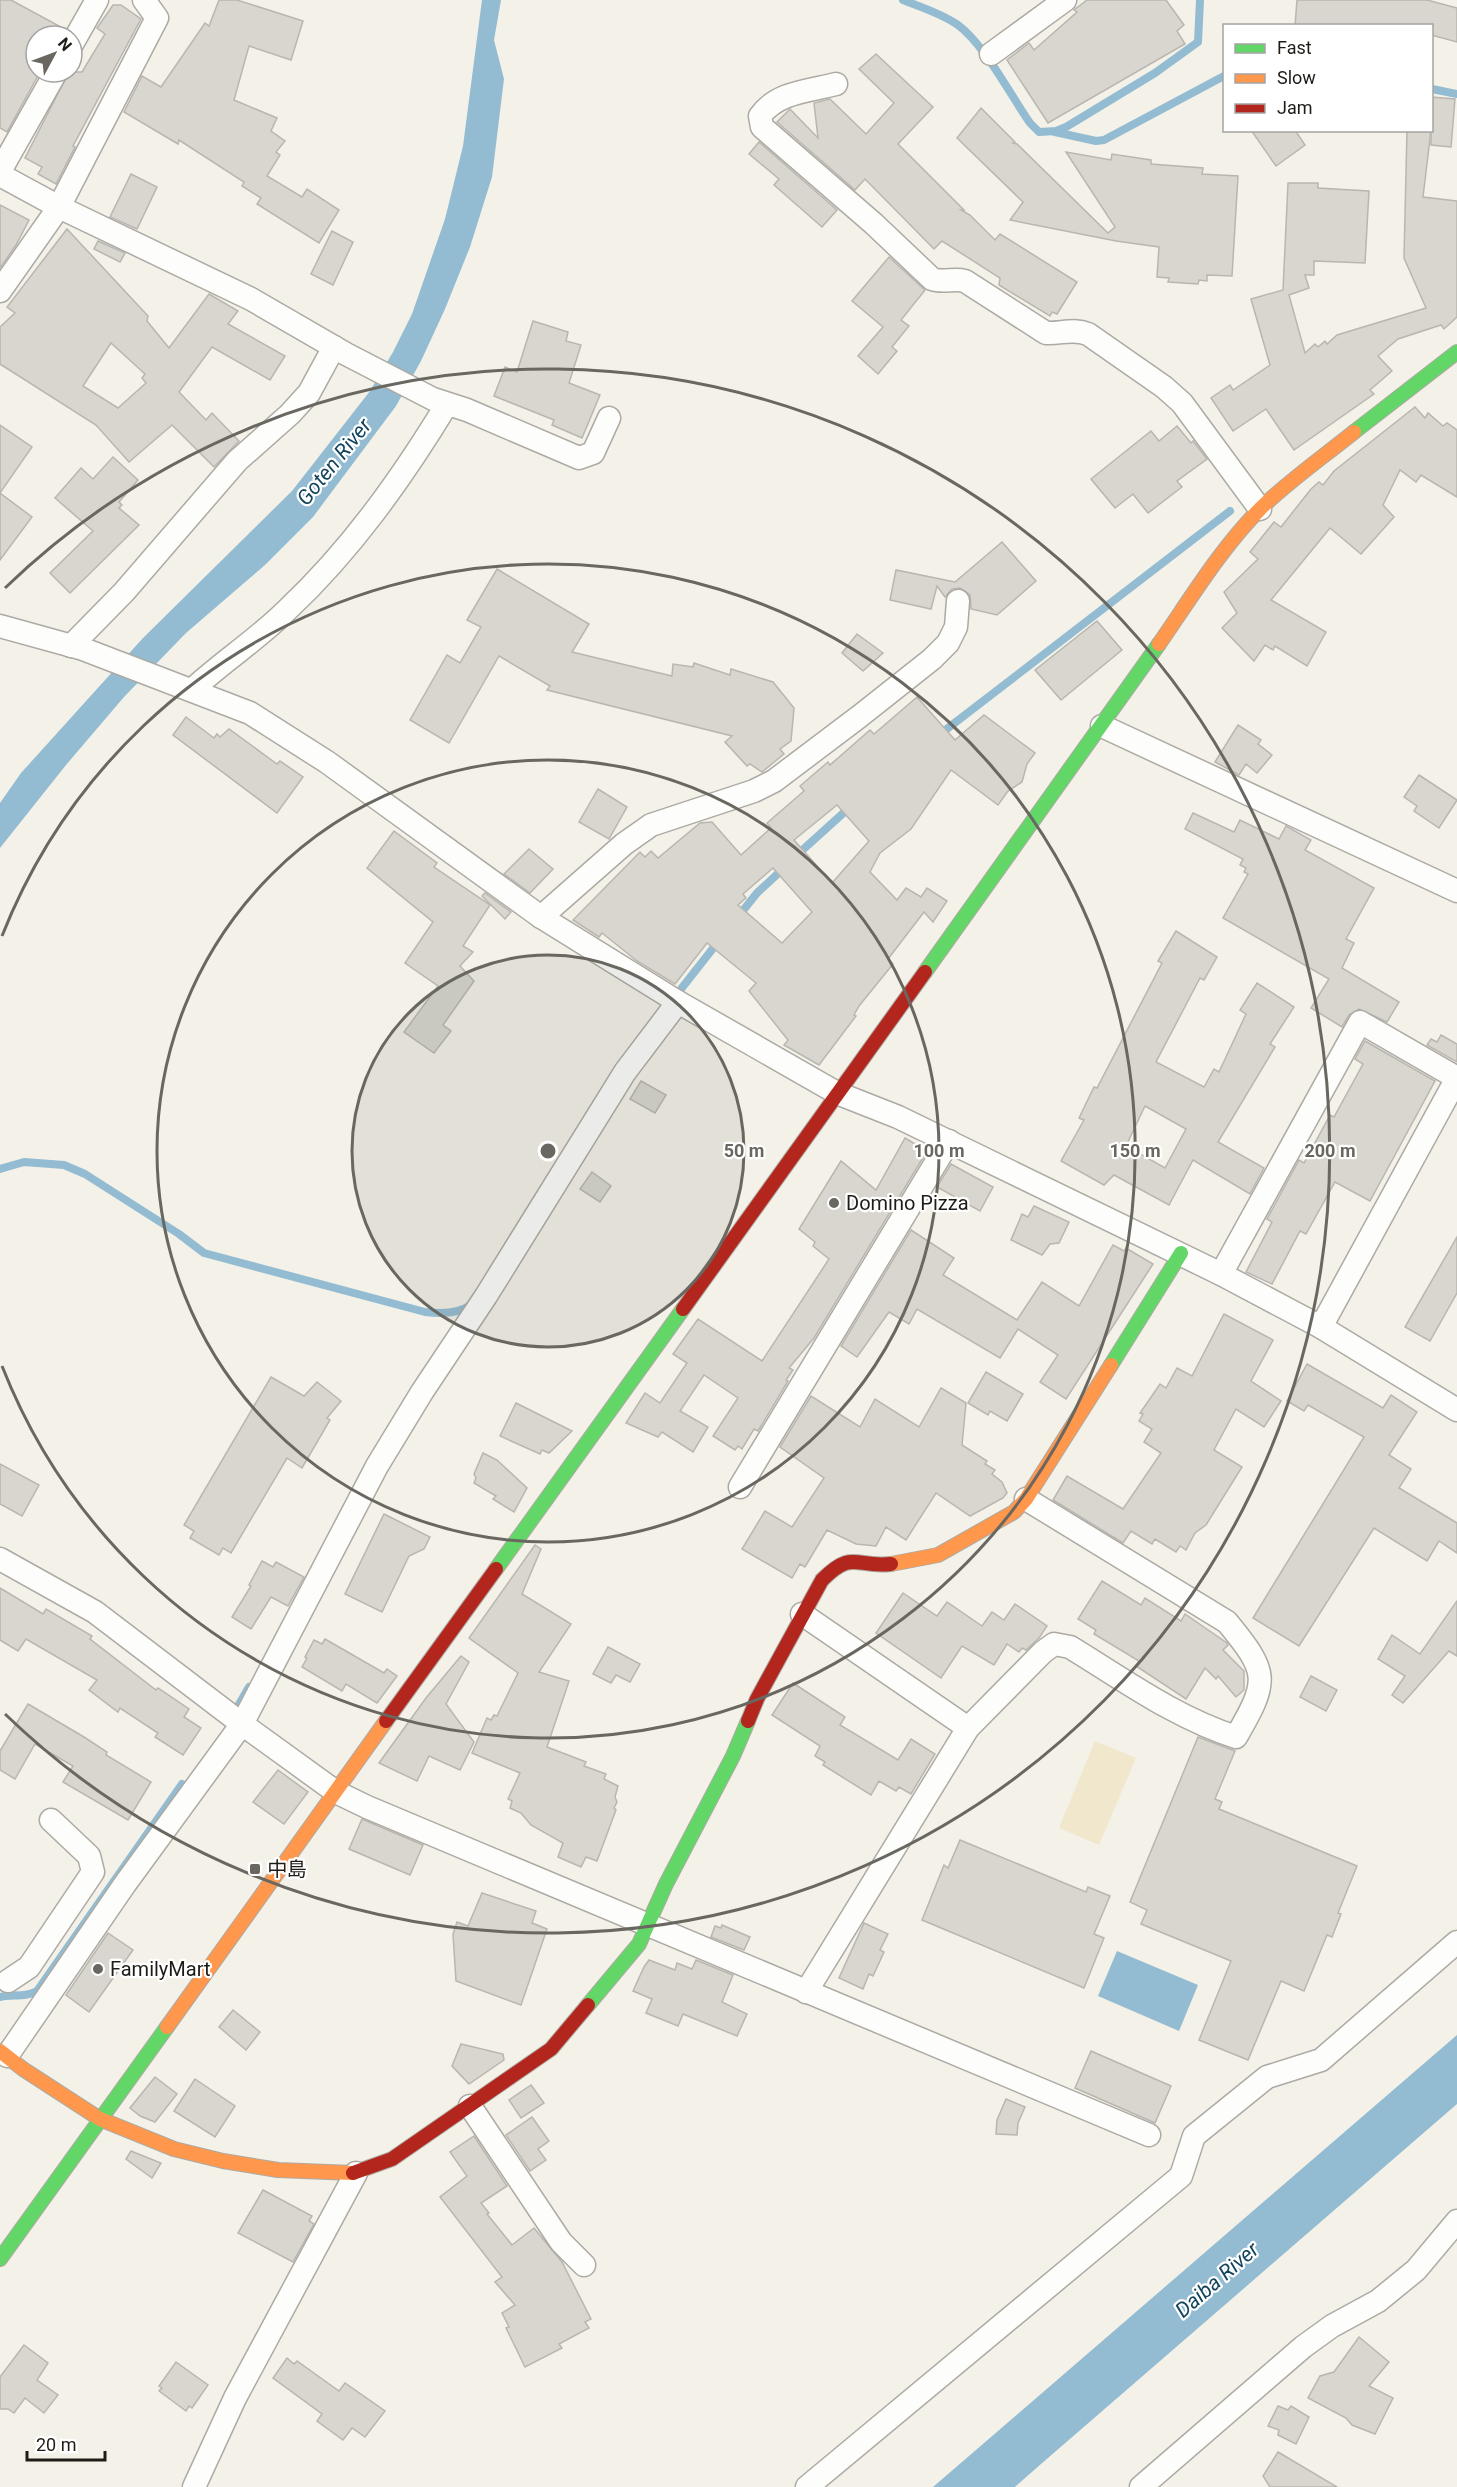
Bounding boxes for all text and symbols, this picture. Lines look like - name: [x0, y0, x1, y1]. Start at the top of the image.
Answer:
- north arrow: [24, 24, 84, 84]
- legend: [1223, 24, 1433, 132]
- text: N: [54, 34, 76, 55]
- text: Fast: [1277, 37, 1312, 58]
- text: Slow: [1277, 67, 1316, 88]
- text: Jam: [1277, 97, 1313, 118]
- water label: Goten River: [292, 413, 377, 510]
- text: 50 m: [724, 1140, 764, 1161]
- text: 100 m: [913, 1140, 965, 1161]
- text: 150 m: [1109, 1140, 1161, 1161]
- text: 200 m: [1304, 1140, 1356, 1161]
- centre of rings: [538, 1141, 558, 1161]
- place label: Domino Pizza: [846, 1191, 969, 1215]
- marker: Domino Pizza: [827, 1196, 841, 1210]
- place label: 中島: [267, 1857, 307, 1881]
- marker: 中島: [248, 1862, 262, 1876]
- place label: FamilyMart: [110, 1957, 210, 1981]
- marker: FamilyMart: [91, 1962, 105, 1976]
- water label: Daiba River: [1171, 2237, 1264, 2323]
- scale bar: [27, 2424, 105, 2462]
- text: 20 m: [36, 2434, 76, 2455]

